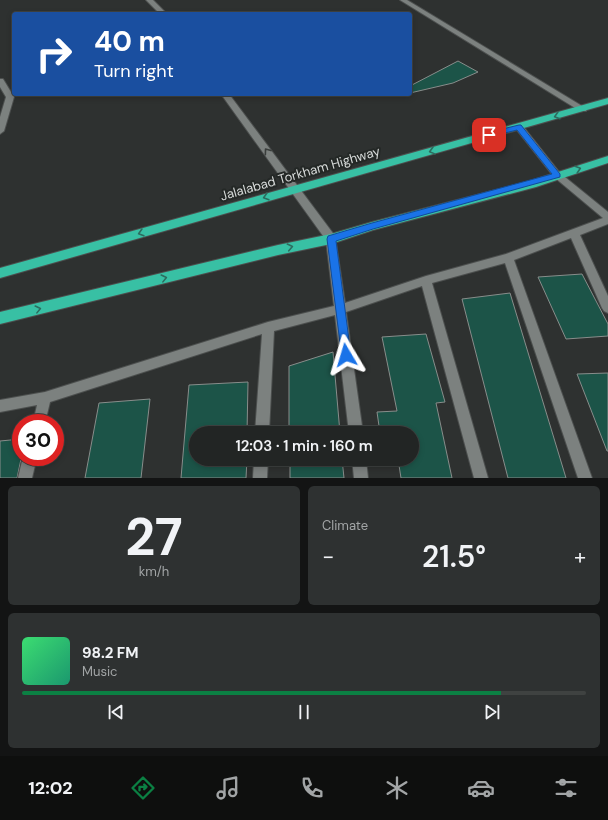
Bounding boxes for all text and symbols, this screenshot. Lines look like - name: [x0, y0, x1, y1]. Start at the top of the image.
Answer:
- text: 40 m: [94, 23, 165, 60]
- icon: right: [28, 28, 80, 80]
- text: Turn right: [94, 59, 174, 83]
- one-way arrow: [554, 111, 561, 120]
- pin: [472, 118, 506, 152]
- icon: arrive: [478, 124, 500, 146]
- street label: Jalalabad Torkham Highway: [218, 142, 382, 204]
- one-way arrow: [429, 146, 436, 155]
- one-way arrow: [265, 148, 272, 155]
- one-way arrow: [574, 165, 581, 174]
- one-way arrow: [263, 192, 270, 201]
- one-way arrow: [138, 228, 145, 237]
- one-way arrow: [287, 244, 294, 252]
- one-way arrow: [161, 274, 167, 282]
- one-way arrow: [35, 305, 41, 313]
- position arrow: [325, 334, 367, 376]
- speed limit sign: 30: [12, 414, 64, 466]
- text: 12:03 · 1 min · 160 m: [235, 436, 373, 456]
- text: 27: [125, 503, 183, 571]
- text: Climate: [322, 517, 368, 534]
- text: 21.5°: [422, 537, 486, 576]
- text: −: [322, 542, 334, 571]
- text: +: [574, 542, 586, 571]
- text: km/h: [139, 563, 169, 580]
- text: 98.2 FM: [82, 643, 139, 663]
- text: Music: [82, 663, 117, 680]
- icon: previous: [105, 701, 127, 723]
- icon: pause: [293, 701, 315, 723]
- icon: next: [481, 701, 503, 723]
- icon: directions: [129, 774, 157, 802]
- icon: music: [214, 774, 242, 802]
- icon: phone: [298, 774, 326, 802]
- icon: climate: [383, 774, 411, 802]
- icon: car: [467, 774, 495, 802]
- icon: filters: [552, 774, 580, 802]
- text: 12:02: [28, 776, 73, 800]

